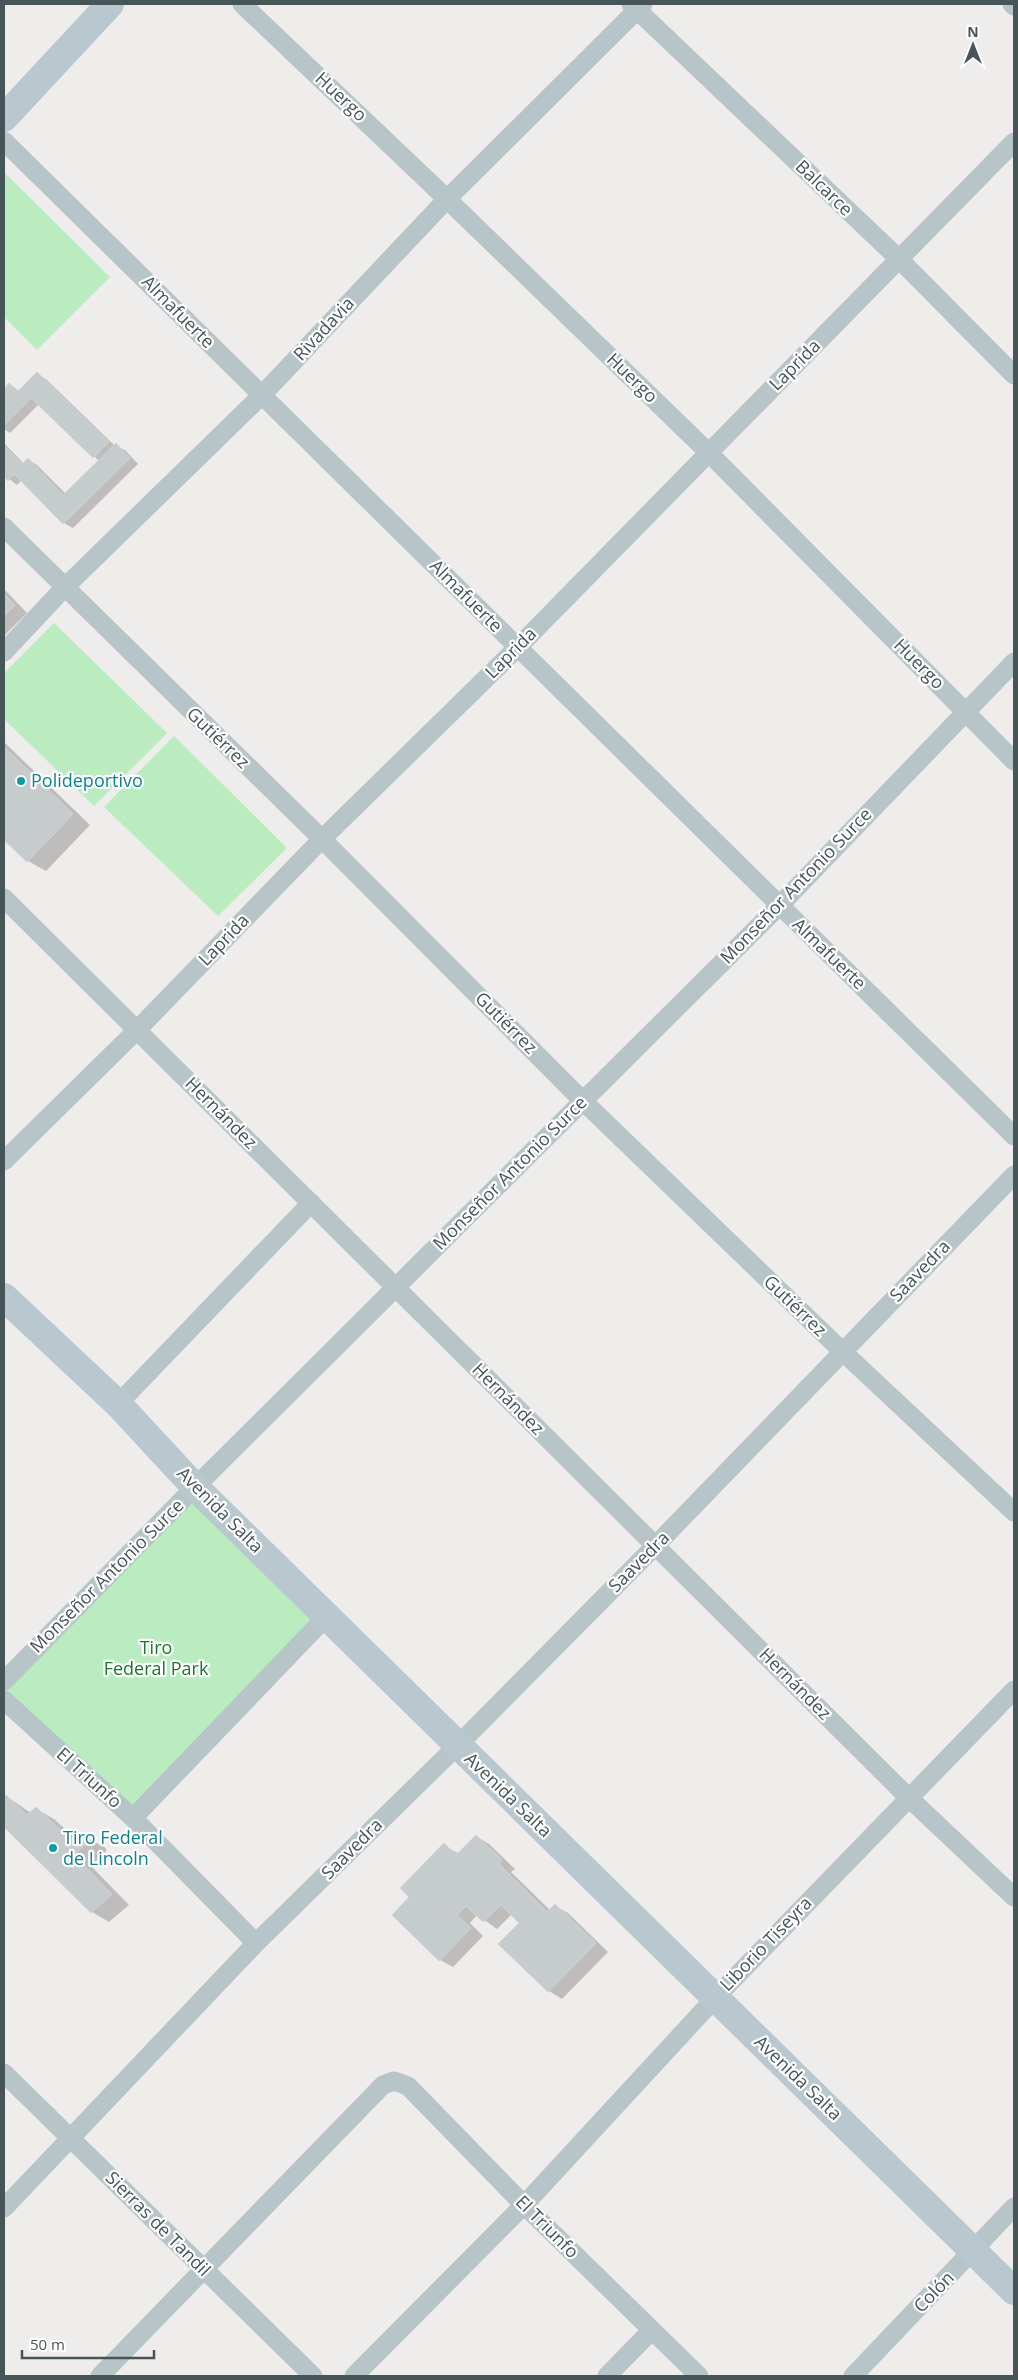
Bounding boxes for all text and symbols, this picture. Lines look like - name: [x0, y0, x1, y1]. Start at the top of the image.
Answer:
- north arrow: [948, 20, 998, 70]
- text: N: [967, 22, 979, 41]
- street label: Huergo: [311, 66, 373, 126]
- street label: Balcarce: [791, 154, 859, 221]
- street label: Almafuerte: [137, 270, 220, 353]
- street label: Rivadavia: [287, 291, 359, 365]
- street label: Laprida: [763, 333, 825, 395]
- street label: Huergo: [602, 347, 663, 408]
- street label: Almafuerte: [425, 554, 508, 637]
- street label: Laprida: [479, 621, 541, 683]
- street label: Huergo: [889, 633, 950, 694]
- street label: Gutiérrez: [182, 701, 255, 773]
- place label: Polideportivo: [31, 768, 143, 792]
- marker: Polideportivo: [15, 775, 27, 787]
- street label: Monseñor Antonio Surce: [714, 802, 876, 969]
- street label: Laprida: [193, 908, 254, 970]
- street label: Almafuerte: [788, 912, 872, 994]
- street label: Gutiérrez: [470, 986, 543, 1059]
- street label: Hernández: [181, 1071, 263, 1153]
- street label: Monseñor Antonio Surce: [427, 1090, 591, 1254]
- street label: Saavedra: [884, 1234, 955, 1306]
- street label: Gutiérrez: [759, 1269, 832, 1341]
- street label: Hernández: [468, 1357, 550, 1439]
- street label: Avenida Salta: [172, 1461, 269, 1558]
- street label: Monseñor Antonio Surce: [24, 1493, 188, 1657]
- street label: Saavedra: [602, 1525, 674, 1597]
- park label: Tiro Federal Park: [104, 1635, 209, 1680]
- street label: Hernández: [755, 1642, 837, 1724]
- street label: El Triunfo: [52, 1742, 127, 1813]
- street label: Avenida Salta: [460, 1747, 558, 1842]
- street label: Saavedra: [315, 1812, 387, 1884]
- place label: Tiro Federal de Lincoln: [63, 1825, 163, 1870]
- marker: Tiro Federal de Lincoln: [47, 1842, 59, 1854]
- street label: Liborio Tiseyra: [714, 1891, 817, 1996]
- street label: Avenida Salta: [750, 2030, 848, 2125]
- street label: Sierras de Tandil: [101, 2166, 216, 2281]
- street label: El Triunfo: [511, 2190, 584, 2263]
- street label: Colón: [908, 2265, 959, 2317]
- scale bar: [22, 2328, 155, 2360]
- text: 50 m: [30, 2334, 65, 2354]

